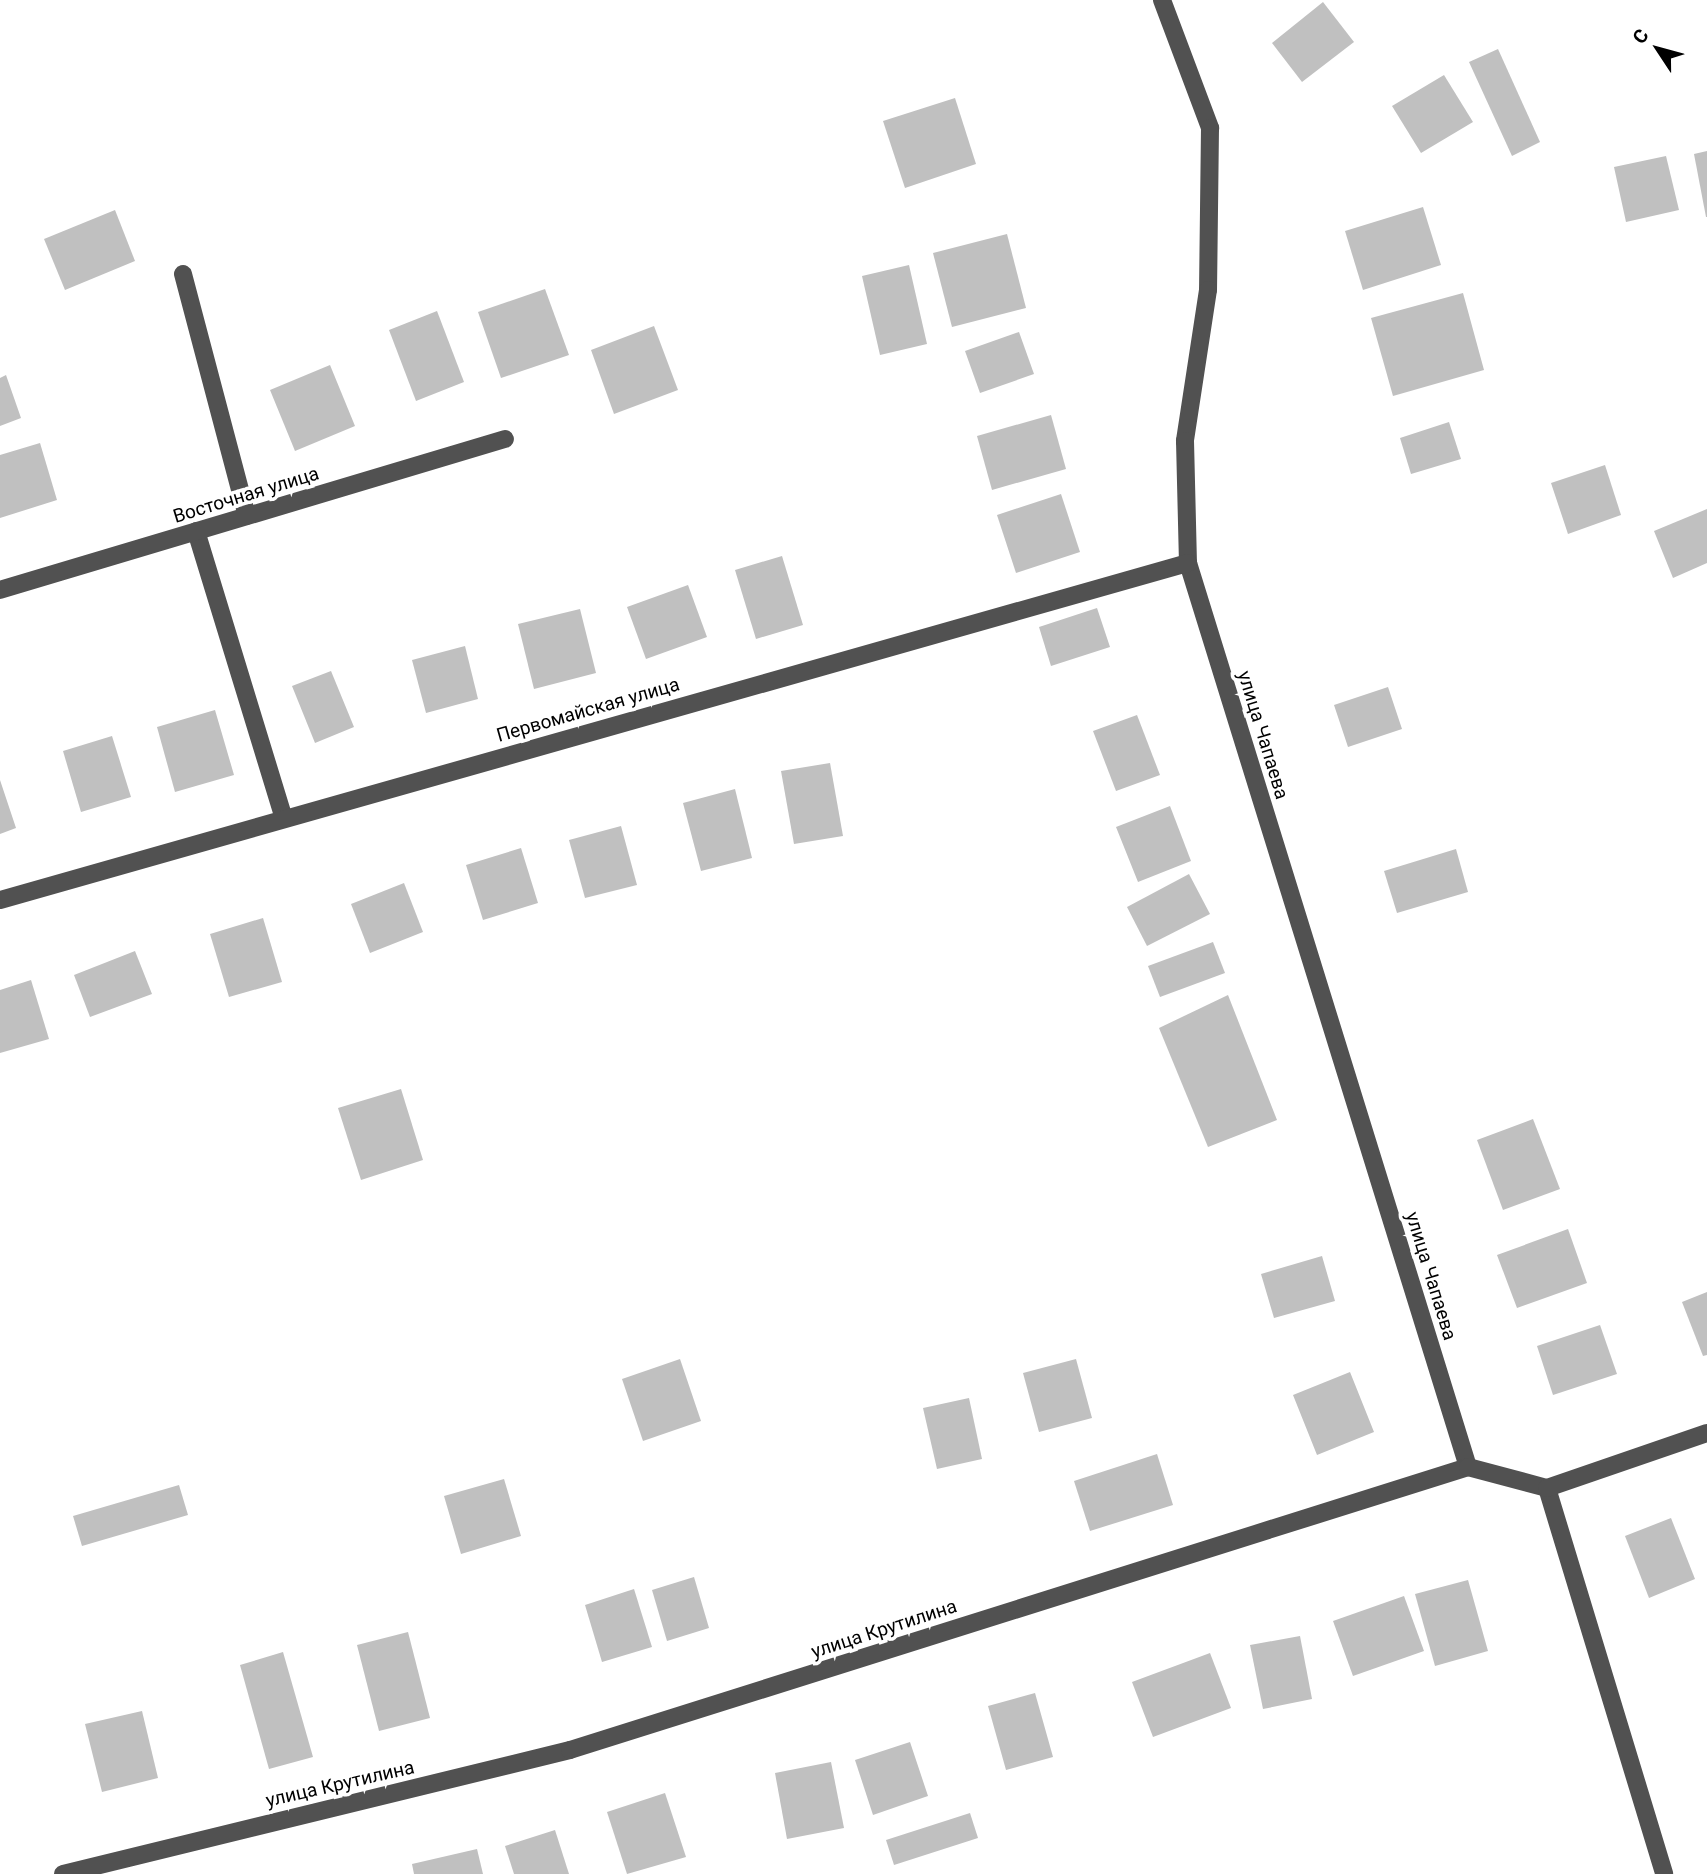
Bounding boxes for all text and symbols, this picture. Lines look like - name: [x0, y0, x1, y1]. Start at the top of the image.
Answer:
- north arrow: [1623, 14, 1693, 84]
- text: С: [1628, 25, 1654, 48]
- street label: Восточная улица: [170, 462, 322, 528]
- street label: улица Чапаева: [1233, 668, 1293, 802]
- street label: Первомайская улица: [494, 673, 682, 747]
- street label: улица Чапаева: [1401, 1209, 1461, 1343]
- street label: улица Крутилина: [808, 1595, 960, 1663]
- street label: улица Крутилина: [263, 1756, 417, 1812]

